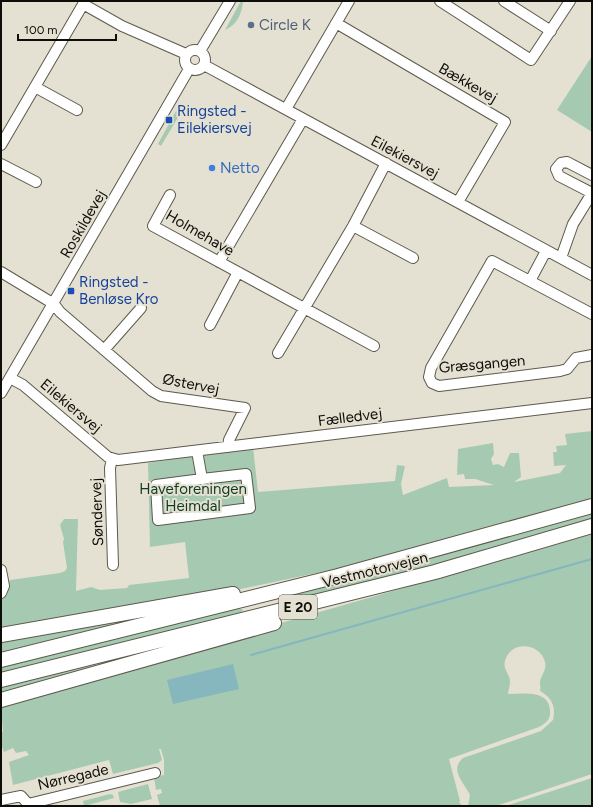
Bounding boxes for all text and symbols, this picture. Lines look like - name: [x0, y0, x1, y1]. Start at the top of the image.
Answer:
- scale bar: [18, 16, 116, 42]
- place label: Circle K: [259, 16, 312, 34]
- marker: Circle K: [246, 20, 256, 30]
- text: 100 m: [24, 23, 58, 37]
- street label: Bækkevej: [436, 59, 500, 107]
- place label: Ringsted - Eilekiersvej: [177, 102, 252, 137]
- marker: Ringsted - Eilekiersvej: [164, 115, 174, 125]
- street label: Eilekiersvej: [368, 132, 442, 182]
- place label: Netto: [220, 159, 260, 177]
- marker: Netto: [207, 163, 217, 173]
- street label: Roskildevej: [56, 187, 110, 261]
- street label: Holmehave: [163, 206, 237, 260]
- place label: Ringsted - Benløse Kro: [79, 273, 159, 308]
- marker: Ringsted - Benløse Kro: [66, 286, 76, 296]
- street label: Græsgangen: [438, 351, 526, 377]
- street label: Østervej: [161, 370, 221, 398]
- street label: Eilekiersvej: [37, 375, 105, 437]
- street label: Fælledvej: [317, 404, 383, 430]
- street label: Søndervej: [87, 478, 107, 546]
- park label: Haveforeningen Heimdal: [139, 480, 247, 515]
- street label: Vestmotorvejen: [320, 548, 430, 592]
- road number: E 20: [279, 595, 317, 619]
- street label: Nørregade: [36, 760, 110, 794]

